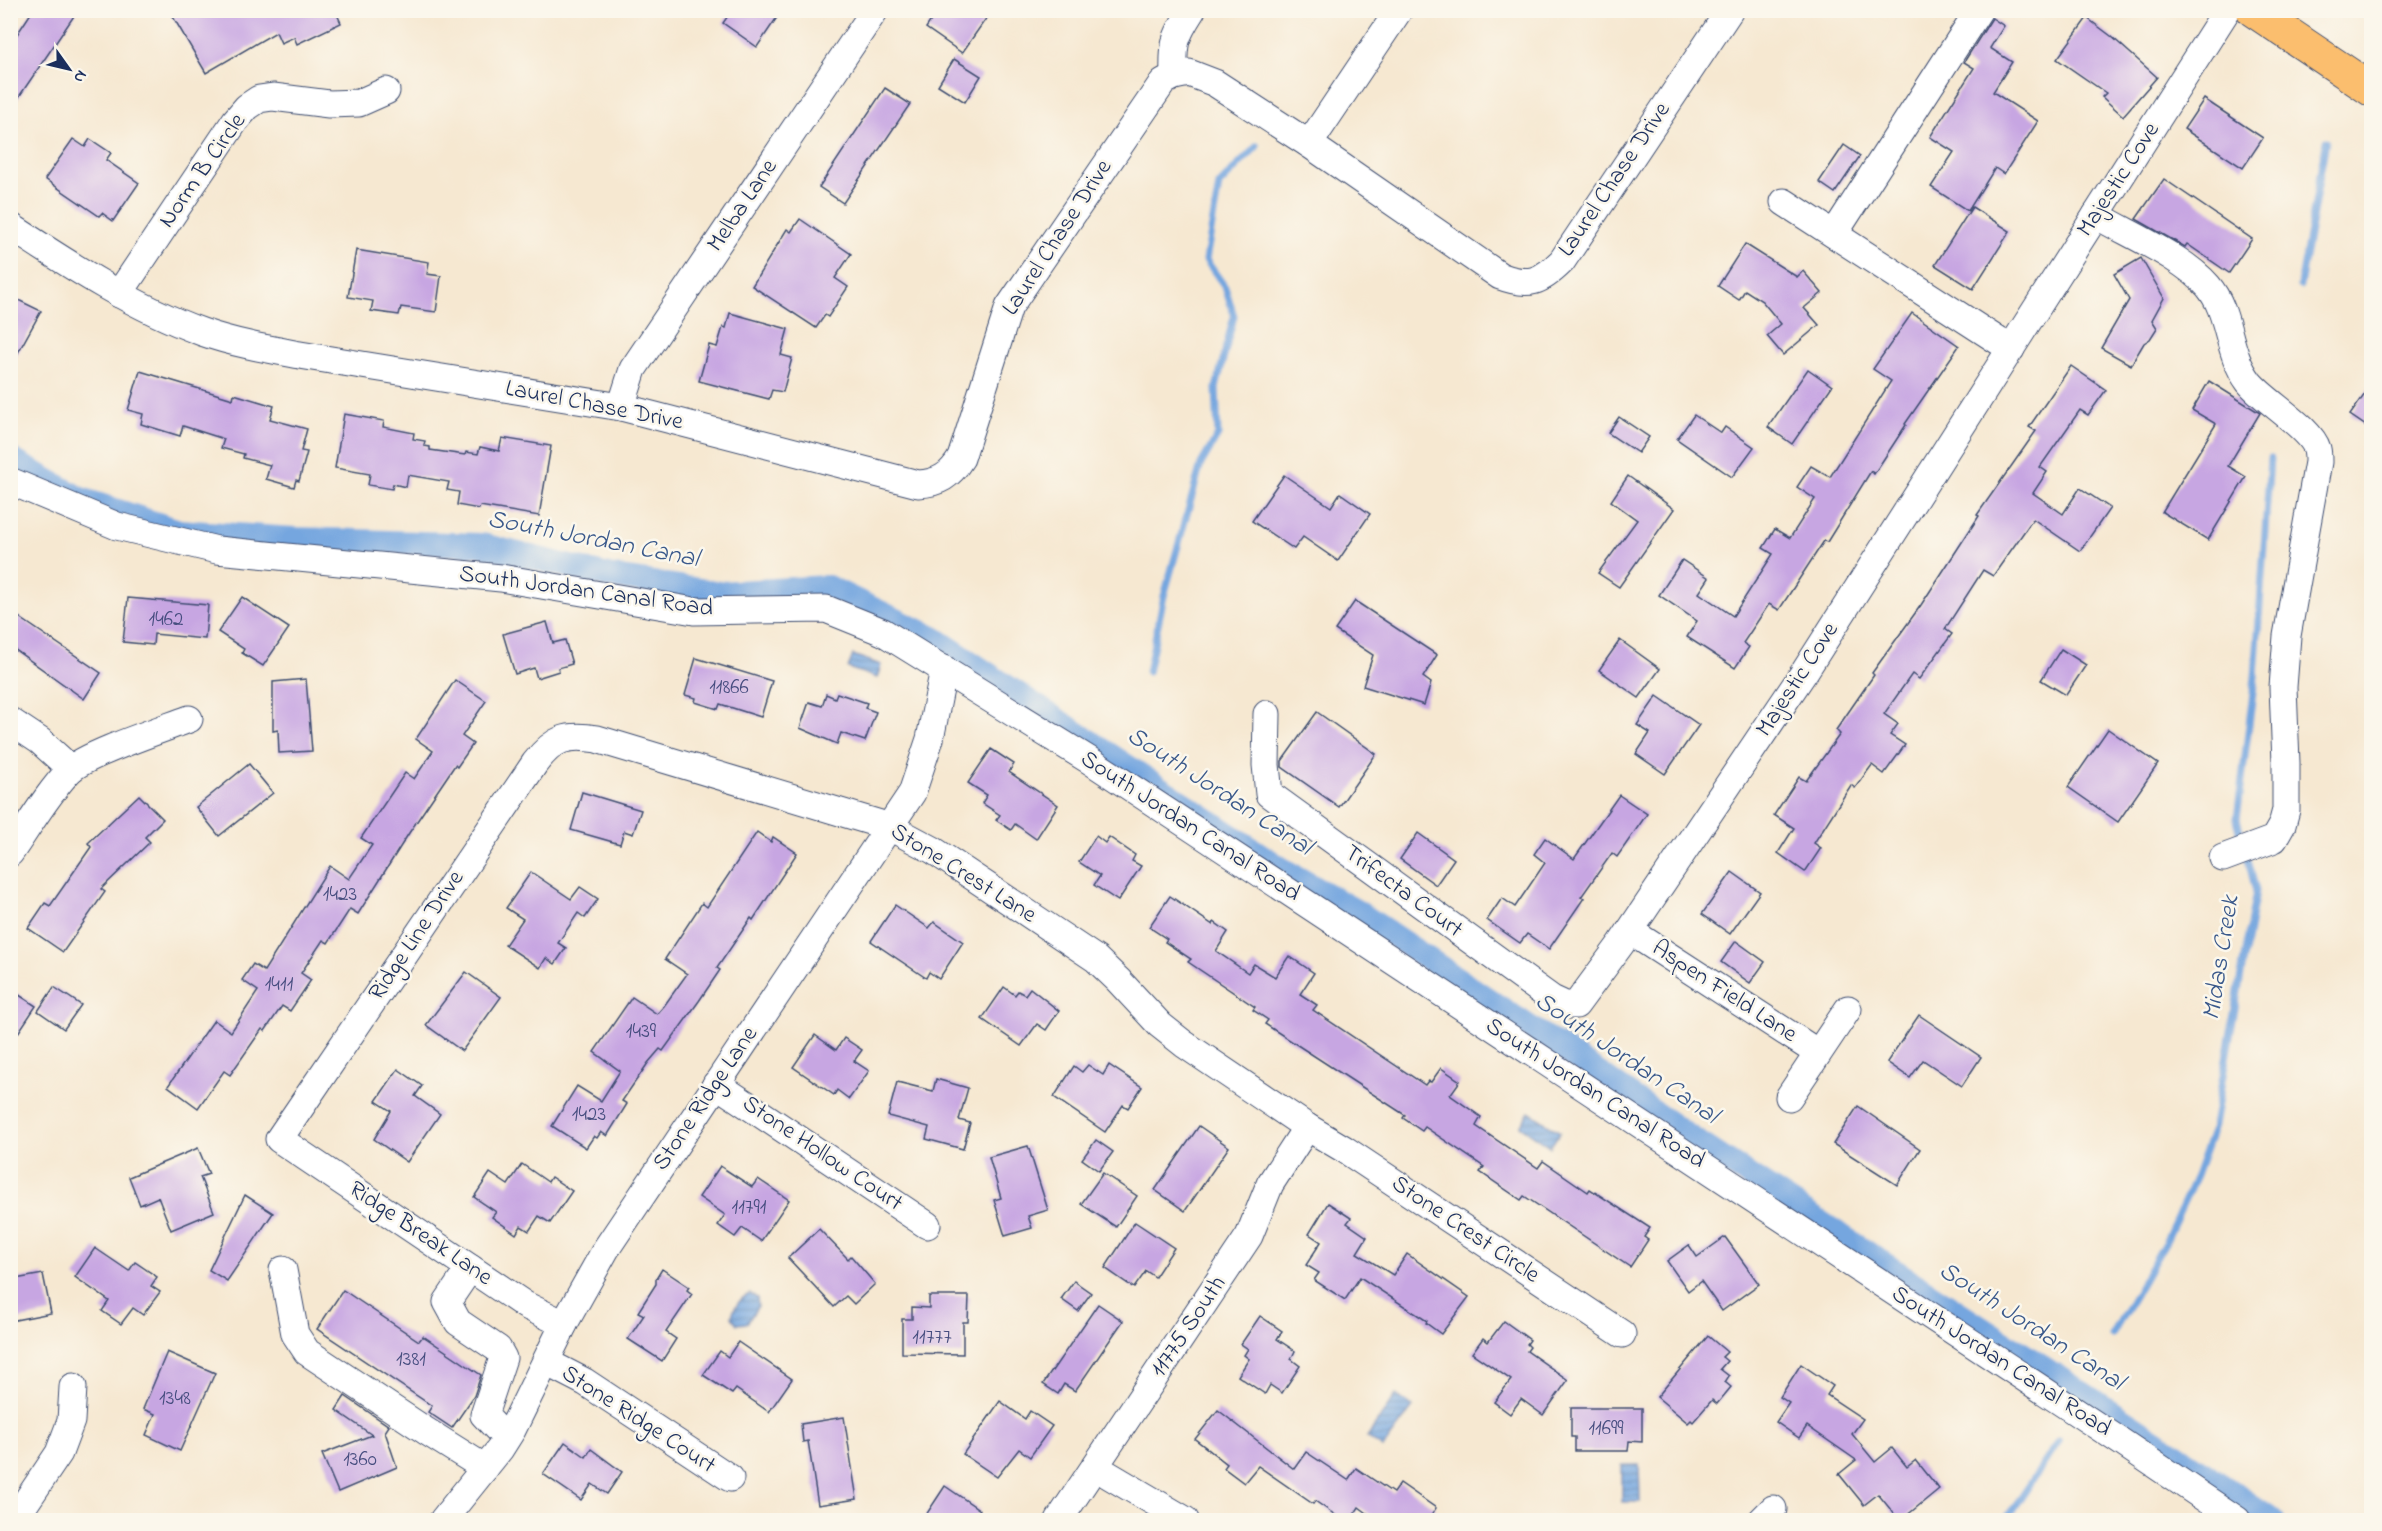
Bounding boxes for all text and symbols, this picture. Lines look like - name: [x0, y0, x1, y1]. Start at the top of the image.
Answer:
- north arrow: [39, 39, 99, 99]
- text: N: [67, 65, 93, 88]
- street label: Laurel Chase Drive: [1550, 95, 1680, 265]
- street label: Norm B Circle: [150, 106, 256, 236]
- street label: Majestic Cove: [2069, 115, 2169, 244]
- street label: Melba Lane: [699, 152, 787, 259]
- street label: Laurel Chase Drive: [994, 153, 1122, 323]
- street label: Laurel Chase Drive: [502, 372, 686, 440]
- water label: South Jordan Canal: [484, 501, 704, 580]
- street label: South Jordan Canal Road: [457, 557, 716, 627]
- house number: 1462: [148, 605, 184, 635]
- street label: Majestic Cove: [1748, 615, 1848, 744]
- house number: 11866: [709, 673, 749, 703]
- water label: South Jordan Canal: [1119, 718, 1321, 868]
- street label: South Jordan Canal Road: [1073, 743, 1307, 912]
- street label: Stone Crest Lane: [883, 815, 1043, 933]
- street label: Trifecta Court: [1336, 837, 1470, 947]
- street label: Ridge Line Drive: [360, 864, 474, 1008]
- house number: 1423: [323, 880, 357, 910]
- water label: Midas Creek: [2193, 891, 2251, 1023]
- street label: Aspen Field Lane: [1644, 932, 1804, 1052]
- house number: 1411: [265, 970, 294, 1000]
- water label: South Jordan Canal: [1527, 983, 1728, 1136]
- street label: South Jordan Canal Road: [1478, 1010, 1712, 1179]
- house number: 1439: [626, 1017, 657, 1047]
- street label: Stone Ridge Lane: [645, 1020, 768, 1178]
- street label: Stone Hollow Court: [735, 1087, 909, 1221]
- house number: 1423: [572, 1100, 606, 1130]
- street label: Stone Crest Circle: [1384, 1167, 1547, 1293]
- street label: Ridge Break Lane: [341, 1173, 499, 1295]
- house number: 11791: [731, 1193, 767, 1223]
- water label: South Jordan Canal: [1931, 1253, 2133, 1403]
- street label: 11775 South: [1142, 1269, 1236, 1385]
- street label: South Jordan Canal Road: [1884, 1278, 2118, 1447]
- house number: 11777: [912, 1323, 952, 1353]
- house number: 1381: [396, 1345, 426, 1375]
- street label: Stone Ridge Court: [554, 1357, 722, 1483]
- house number: 1348: [159, 1384, 191, 1414]
- house number: 11699: [1588, 1414, 1624, 1444]
- house number: 1360: [343, 1445, 377, 1475]

